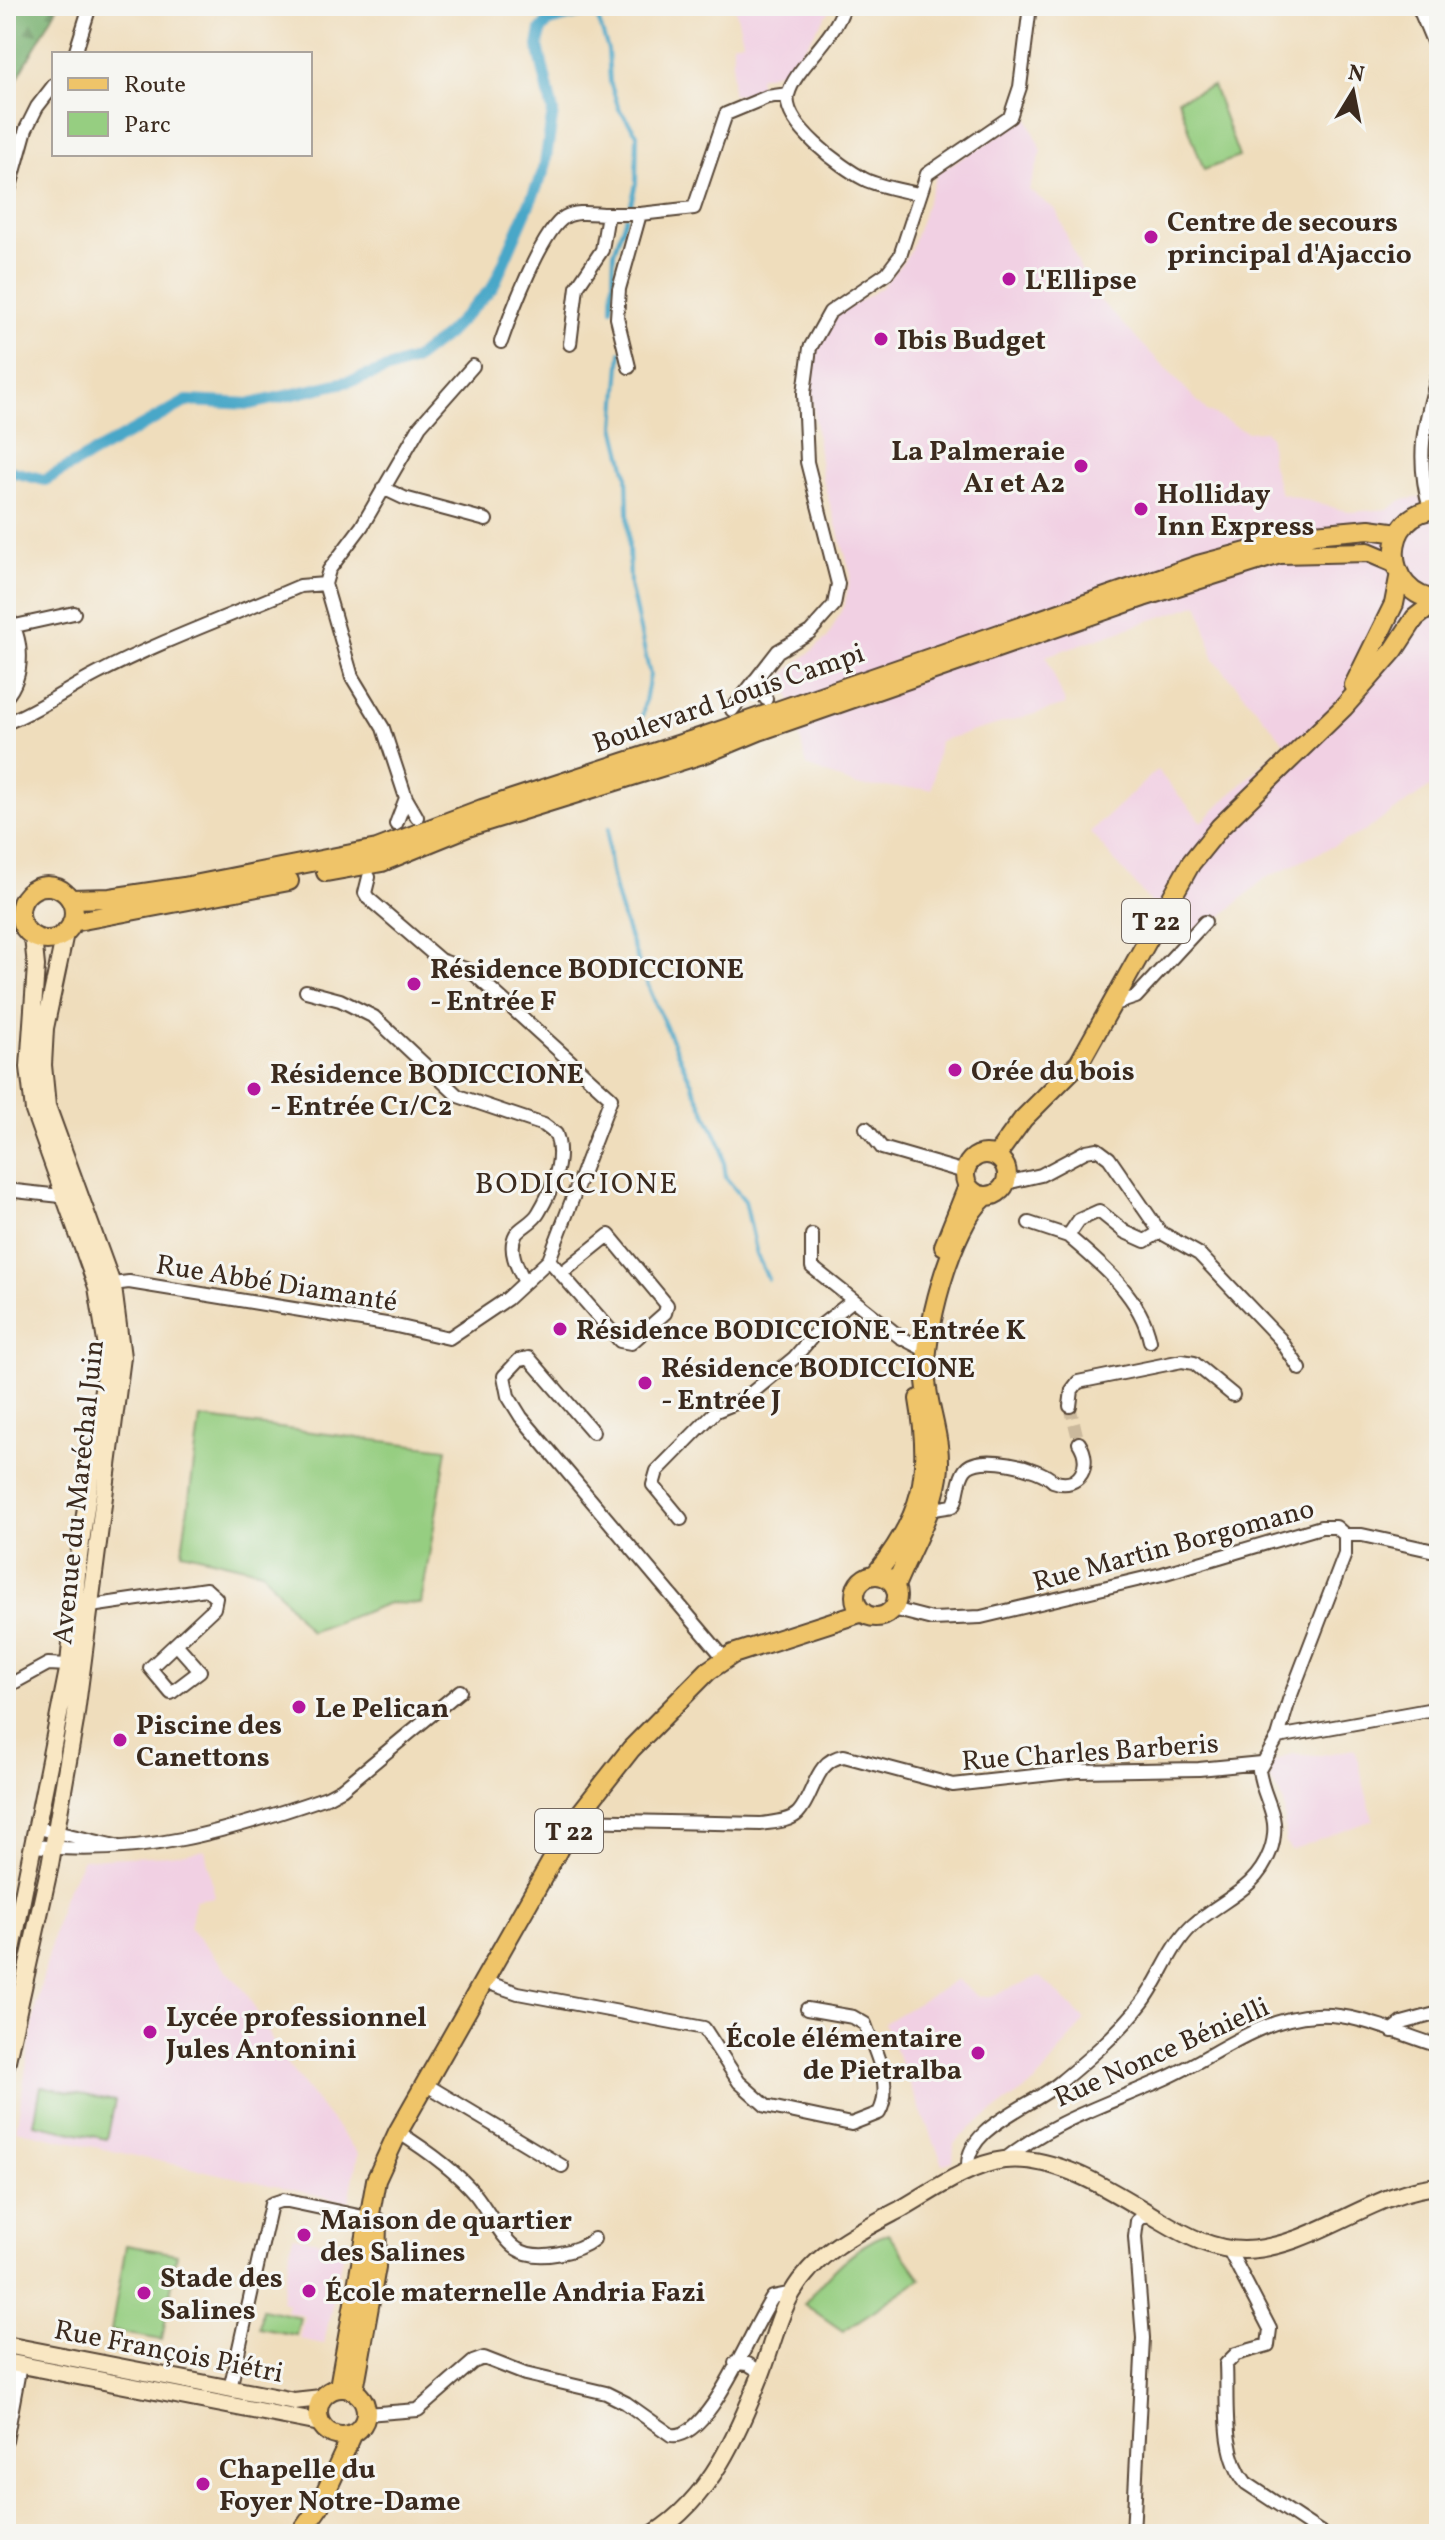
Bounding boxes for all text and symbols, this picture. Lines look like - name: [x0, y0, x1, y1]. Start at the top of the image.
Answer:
- legend: [52, 52, 312, 156]
- north arrow: [1313, 52, 1393, 132]
- text: N: [1345, 58, 1367, 91]
- text: Route: [124, 69, 186, 103]
- text: Parc: [124, 109, 171, 143]
- place label: Centre de secours principal d'Ajaccio: [1167, 204, 1412, 275]
- marker: Centre de secours principal d'Ajaccio: [1142, 228, 1160, 246]
- place label: L'Ellipse: [1025, 262, 1137, 301]
- marker: L'Ellipse: [1000, 270, 1018, 288]
- place label: Ibis Budget: [897, 322, 1046, 361]
- marker: Ibis Budget: [872, 330, 890, 348]
- place label: La Palmeraie A1 et A2: [891, 433, 1065, 504]
- marker: La Palmeraie A1 et A2: [1072, 457, 1090, 475]
- place label: Holliday Inn Express: [1157, 476, 1315, 547]
- marker: Holliday Inn Express: [1132, 500, 1150, 518]
- street label: Boulevard Louis Campi: [588, 634, 870, 764]
- road number: T 22: [1122, 899, 1190, 943]
- place label: Résidence BODICCIONE - Entrée F: [430, 951, 744, 1022]
- marker: Résidence BODICCIONE - Entrée F: [405, 975, 423, 993]
- place label: Orée du bois: [971, 1053, 1135, 1092]
- place label: Résidence BODICCIONE - Entrée C1/C2: [270, 1056, 584, 1127]
- marker: Orée du bois: [946, 1061, 964, 1079]
- marker: Résidence BODICCIONE - Entrée C1/C2: [245, 1080, 263, 1098]
- district label: BODICCIONE: [475, 1164, 679, 1206]
- street label: Rue Abbé Diamanté: [153, 1246, 400, 1323]
- place label: Résidence BODICCIONE - Entrée K: [576, 1312, 1026, 1351]
- marker: Résidence BODICCIONE - Entrée K: [551, 1320, 569, 1338]
- street label: Avenue du Maréchal Juin: [44, 1338, 115, 1646]
- place label: Résidence BODICCIONE - Entrée J: [661, 1350, 975, 1421]
- marker: Résidence BODICCIONE - Entrée J: [636, 1374, 654, 1392]
- street label: Rue Martin Borgomano: [1029, 1490, 1319, 1603]
- place label: Le Pelican: [315, 1690, 449, 1729]
- marker: Le Pelican: [290, 1698, 308, 1716]
- place label: Piscine des Canettons: [136, 1707, 282, 1778]
- street label: Rue Charles Barberis: [960, 1725, 1220, 1782]
- marker: Piscine des Canettons: [111, 1731, 129, 1749]
- road number: T 22: [535, 1809, 603, 1853]
- street label: Rue Nonce Bénielli: [1048, 1988, 1276, 2118]
- place label: Lycée professionnel Jules Antonini: [165, 1999, 427, 2070]
- place label: École élémentaire de Pietralba: [726, 2020, 962, 2091]
- marker: Lycée professionnel Jules Antonini: [141, 2023, 159, 2041]
- marker: École élémentaire de Pietralba: [969, 2044, 987, 2062]
- place label: Maison de quartier des Salines: [320, 2202, 572, 2273]
- marker: Maison de quartier des Salines: [295, 2226, 313, 2244]
- place label: Stade des Salines: [160, 2260, 283, 2331]
- place label: École maternelle Andria Fazi: [325, 2274, 705, 2313]
- marker: École maternelle Andria Fazi: [300, 2282, 318, 2300]
- marker: Stade des Salines: [135, 2284, 153, 2302]
- street label: Rue François Piétri: [51, 2311, 286, 2394]
- place label: Chapelle du Foyer Notre-Dame: [219, 2451, 460, 2522]
- marker: Chapelle du Foyer Notre-Dame: [194, 2475, 212, 2493]

